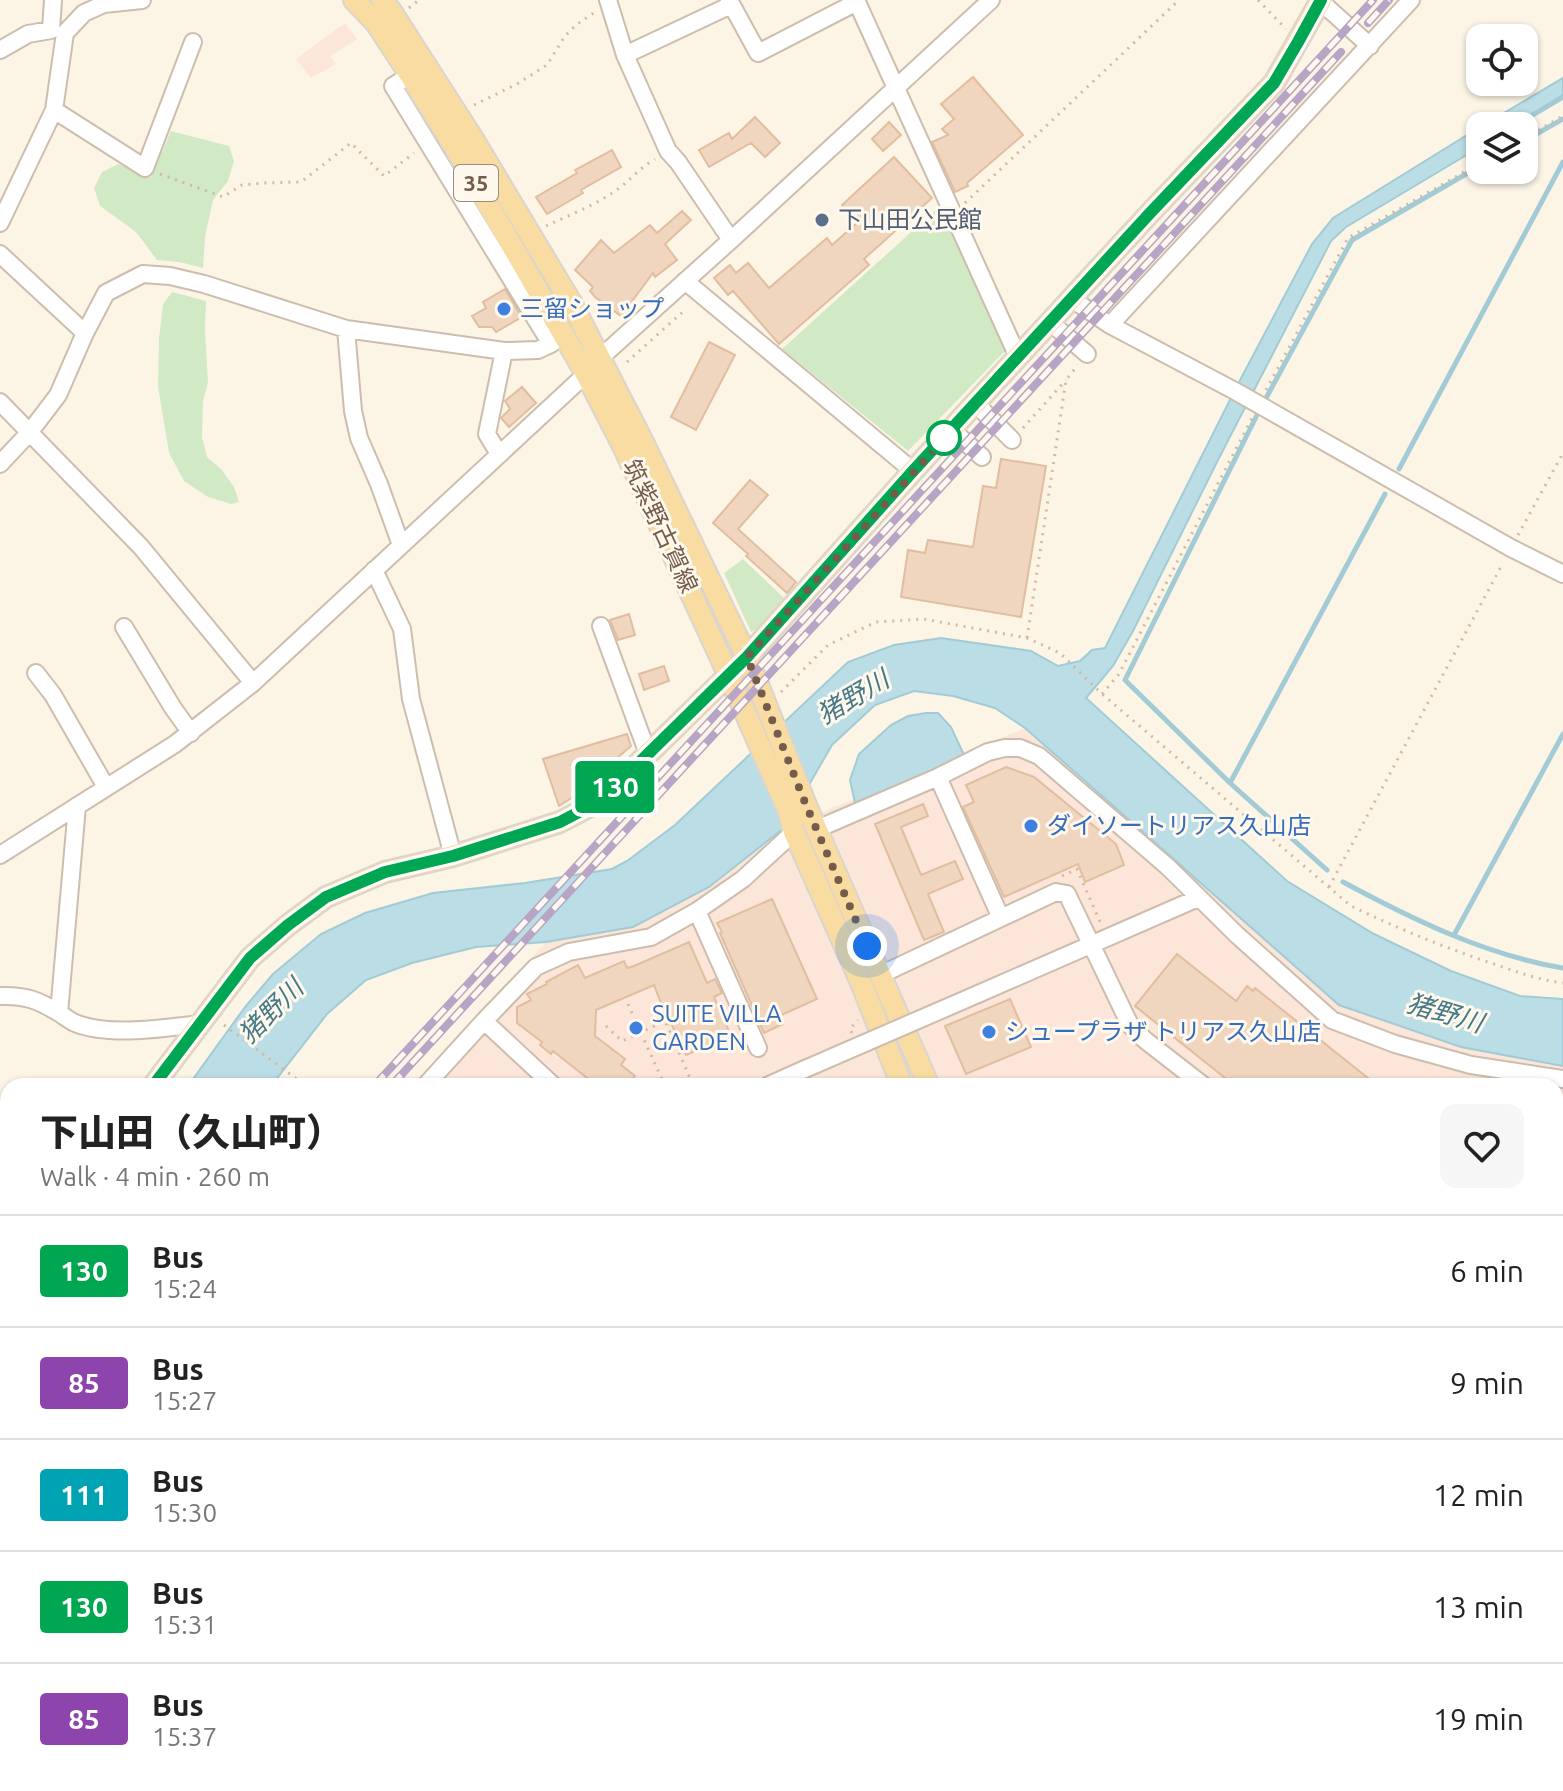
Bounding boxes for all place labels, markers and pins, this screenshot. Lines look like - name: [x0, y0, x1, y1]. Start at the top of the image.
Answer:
- place label: 下山田公民館: [838, 206, 982, 233]
- marker: 下山田公民館: [813, 211, 831, 229]
- place label: 三留ショップ: [520, 295, 664, 322]
- marker: 三留ショップ: [495, 300, 513, 318]
- unlabelled marker: [927, 421, 961, 455]
- place label: ダイソートリアス久山店: [1047, 812, 1311, 839]
- marker: ダイソートリアス久山店: [1022, 817, 1040, 835]
- place label: SUITE VILLA GARDEN: [652, 1000, 782, 1055]
- place label: シュープラザ トリアス久山店: [1005, 1018, 1321, 1045]
- marker: SUITE VILLA GARDEN: [627, 1019, 645, 1037]
- marker: シュープラザ トリアス久山店: [980, 1023, 998, 1041]

